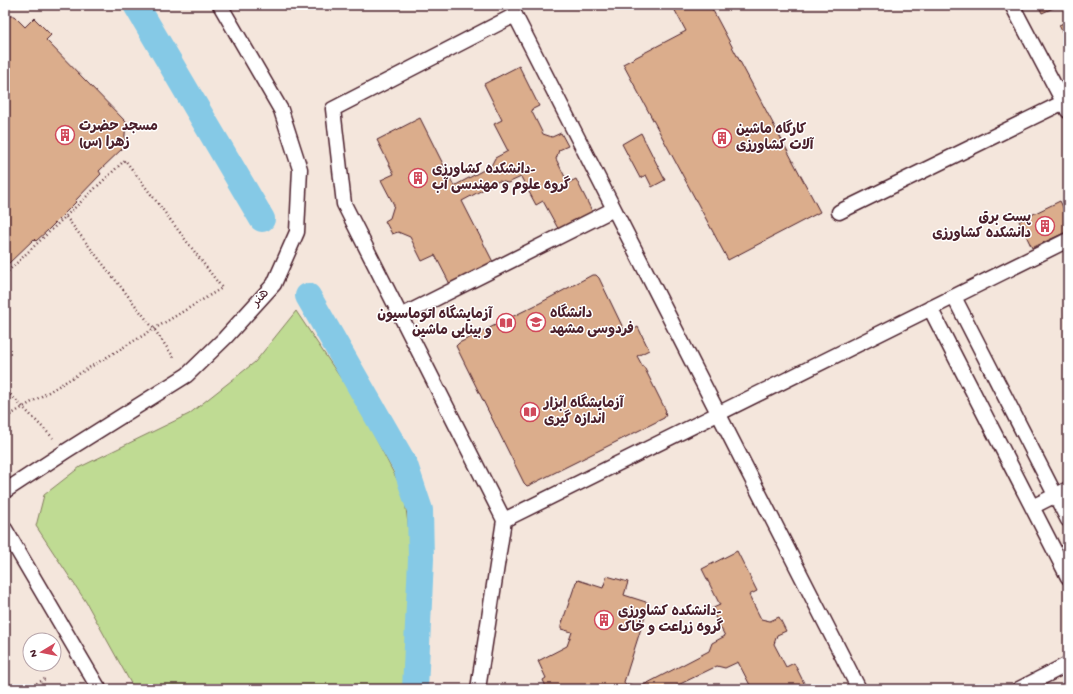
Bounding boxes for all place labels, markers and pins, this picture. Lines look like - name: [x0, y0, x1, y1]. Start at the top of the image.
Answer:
- place label: مسجد حضرت زهرا (س): [79, 119, 158, 152]
- place label: کارگاه ماشین آلات کشاورزی: [736, 119, 815, 155]
- building icon: مسجد حضرت زهرا (س): [54, 124, 76, 146]
- building icon: کارگاه ماشین آلات کشاورزی: [711, 127, 733, 149]
- place label: دانشکده کشاورزی- گروه علوم و مهندسی آب: [432, 162, 571, 195]
- building icon: دانشکده کشاورزی- گروه علوم و مهندسی آب: [407, 167, 429, 189]
- place label: پست برق دانشکده کشاورزی: [932, 210, 1031, 243]
- building icon: پست برق دانشکده کشاورزی: [1034, 215, 1056, 237]
- place label: دانشگاه فردوسی مشهد: [550, 303, 634, 339]
- place label: آزمایشگاه اتوماسیون و بینایی ماشین: [377, 304, 493, 340]
- school or university icon: دانشگاه فردوسی مشهد: [525, 311, 547, 333]
- library icon: آزمایشگاه اتوماسیون و بینایی ماشین: [495, 312, 517, 334]
- place label: آزمایشگاه ابزار اندازه گیری: [542, 393, 625, 429]
- library icon: آزمایشگاه ابزار اندازه گیری: [519, 401, 541, 423]
- place label: دانشکده کشاورزی- گروه زراعت و خاک: [618, 604, 724, 637]
- building icon: دانشکده کشاورزی- گروه زراعت و خاک: [593, 609, 615, 631]

